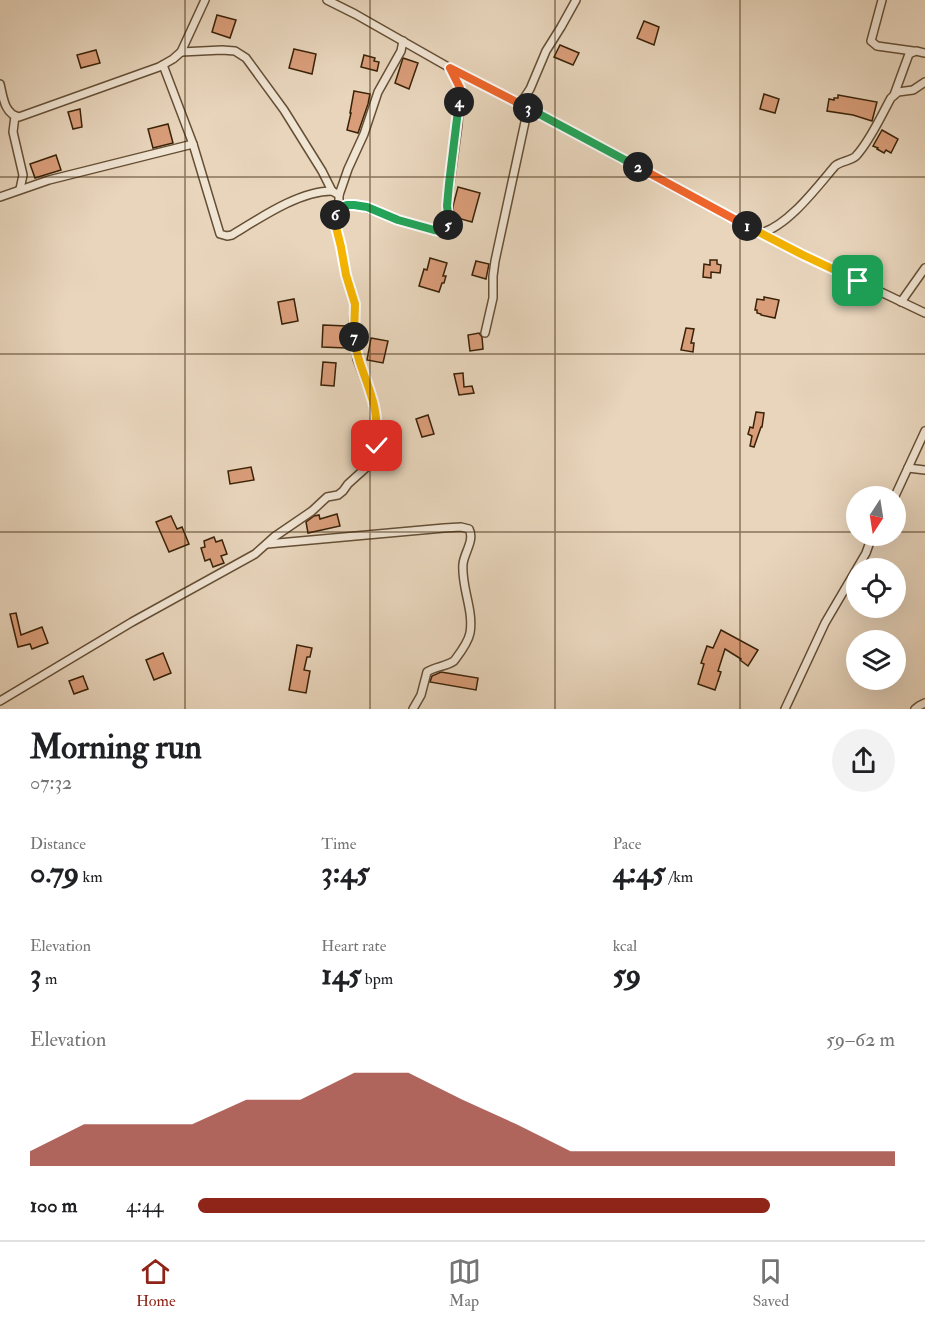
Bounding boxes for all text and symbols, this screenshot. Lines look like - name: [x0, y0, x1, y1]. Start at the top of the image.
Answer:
- pin: 4: [444, 87, 474, 117]
- text: 4: [455, 92, 463, 112]
- pin: 3: [513, 93, 543, 123]
- text: 3: [525, 98, 531, 118]
- pin: 2: [623, 152, 653, 182]
- text: 2: [634, 157, 642, 177]
- pin: 6: [320, 200, 350, 230]
- text: 6: [331, 205, 339, 225]
- pin: 5: [433, 210, 463, 240]
- pin: 1: [732, 211, 762, 241]
- text: 5: [444, 215, 452, 235]
- text: 1: [744, 216, 750, 236]
- pin: [832, 255, 883, 306]
- icon: arrive: [841, 264, 874, 297]
- pin: 7: [339, 322, 369, 352]
- text: 7: [350, 327, 358, 347]
- pin: [351, 420, 402, 471]
- icon: check: [360, 429, 393, 462]
- north arrow: [846, 486, 906, 546]
- map controls: [846, 486, 906, 690]
- button: locate: [846, 558, 906, 618]
- button: layers: [846, 630, 906, 690]
- text: Morning run: [30, 727, 202, 768]
- button: share: [832, 729, 895, 792]
- text: 07:32: [30, 770, 72, 795]
- text: Distance: [30, 834, 86, 854]
- text: Time: [321, 834, 356, 854]
- text: Pace: [613, 834, 641, 854]
- text: 0.79: [30, 854, 79, 891]
- text: 3:45: [321, 854, 370, 891]
- text: 4:45: [613, 854, 666, 891]
- text: km: [79, 867, 103, 887]
- text: /km: [666, 867, 693, 887]
- text: Elevation: [30, 936, 91, 956]
- text: Heart rate: [321, 936, 386, 956]
- text: kcal: [613, 936, 637, 956]
- text: 3: [30, 956, 42, 993]
- text: 145: [321, 956, 361, 993]
- text: 59: [613, 956, 641, 993]
- text: m: [42, 969, 57, 989]
- text: bpm: [361, 969, 393, 989]
- text: Elevation: [30, 1027, 106, 1052]
- text: 59–62 m: [826, 1027, 895, 1052]
- text: 100 m: [30, 1193, 77, 1218]
- text: 4:44: [126, 1193, 163, 1218]
- tab: Home: [136, 1255, 176, 1311]
- tab: Map: [448, 1255, 481, 1311]
- tab: Saved: [752, 1255, 789, 1311]

